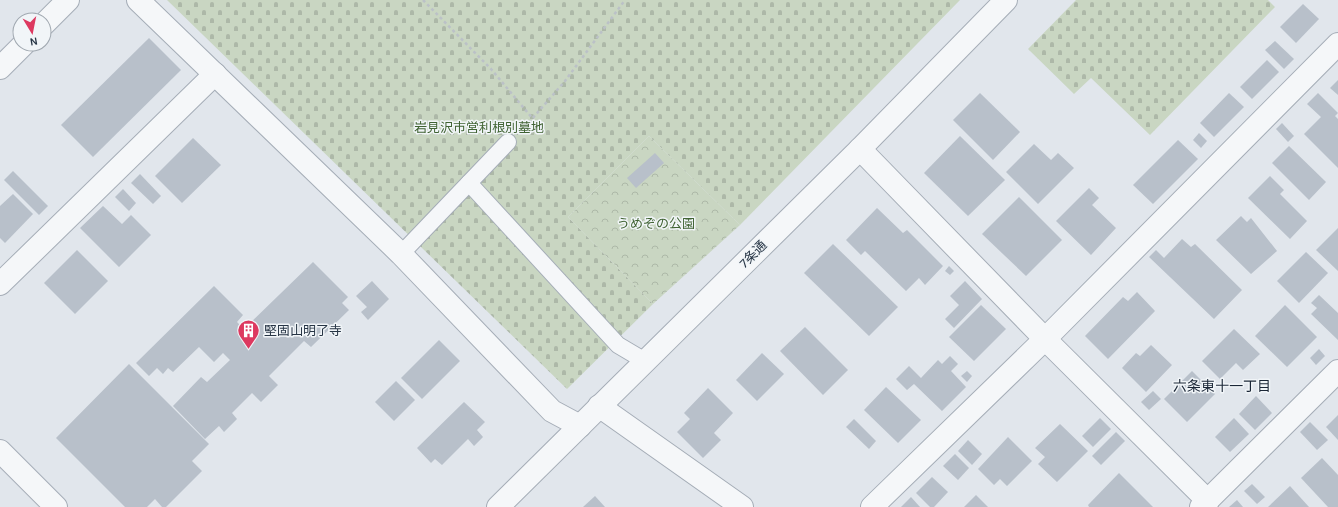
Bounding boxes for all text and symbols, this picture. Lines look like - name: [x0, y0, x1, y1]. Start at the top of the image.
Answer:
- north arrow: [12, 12, 52, 52]
- text: N: [29, 34, 39, 48]
- park label: 岩見沢市営利根別墓地: [414, 120, 544, 135]
- park label: うめぞの公園: [617, 216, 695, 231]
- street label: 7条通: [736, 237, 770, 271]
- building icon: 堅固山明了寺: [236, 317, 262, 350]
- place label: 堅固山明了寺: [264, 323, 342, 338]
- district label: 六条東十一丁目: [1173, 378, 1271, 395]

